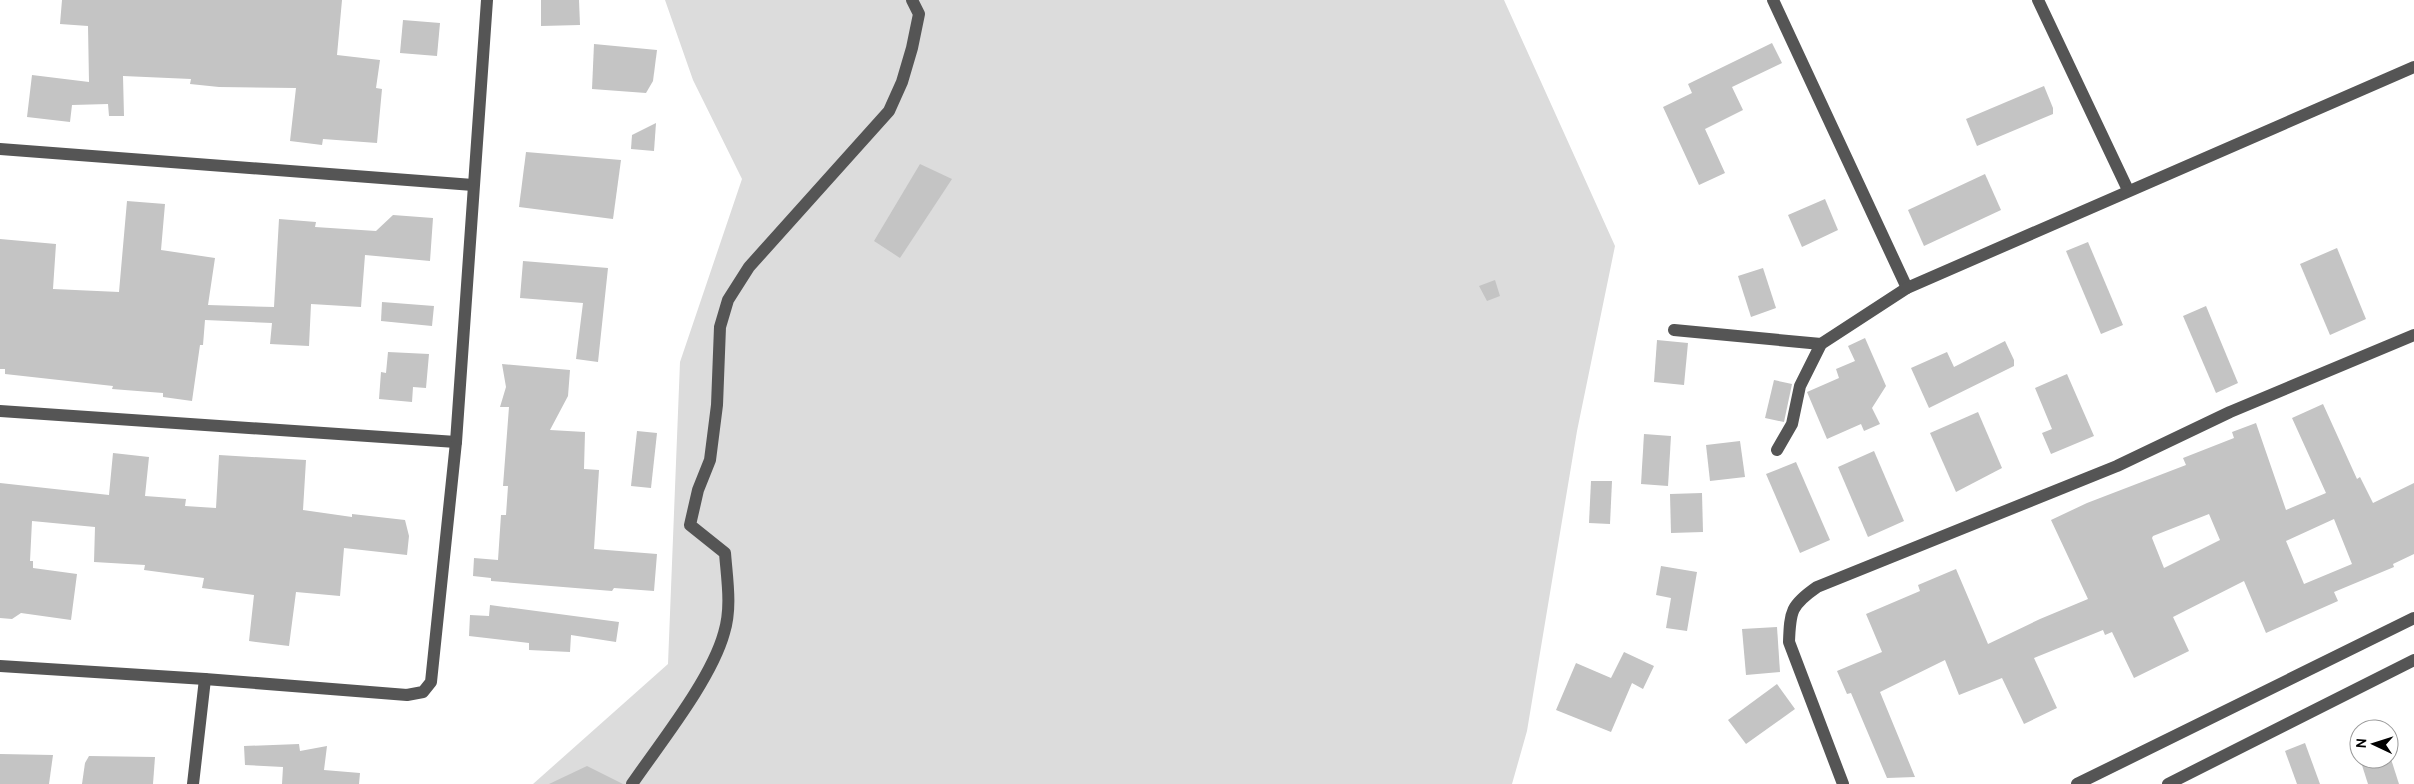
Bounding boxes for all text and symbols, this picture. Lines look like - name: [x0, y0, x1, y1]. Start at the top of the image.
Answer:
- north arrow: [2349, 719, 2399, 769]
- text: N: [2352, 738, 2370, 749]

